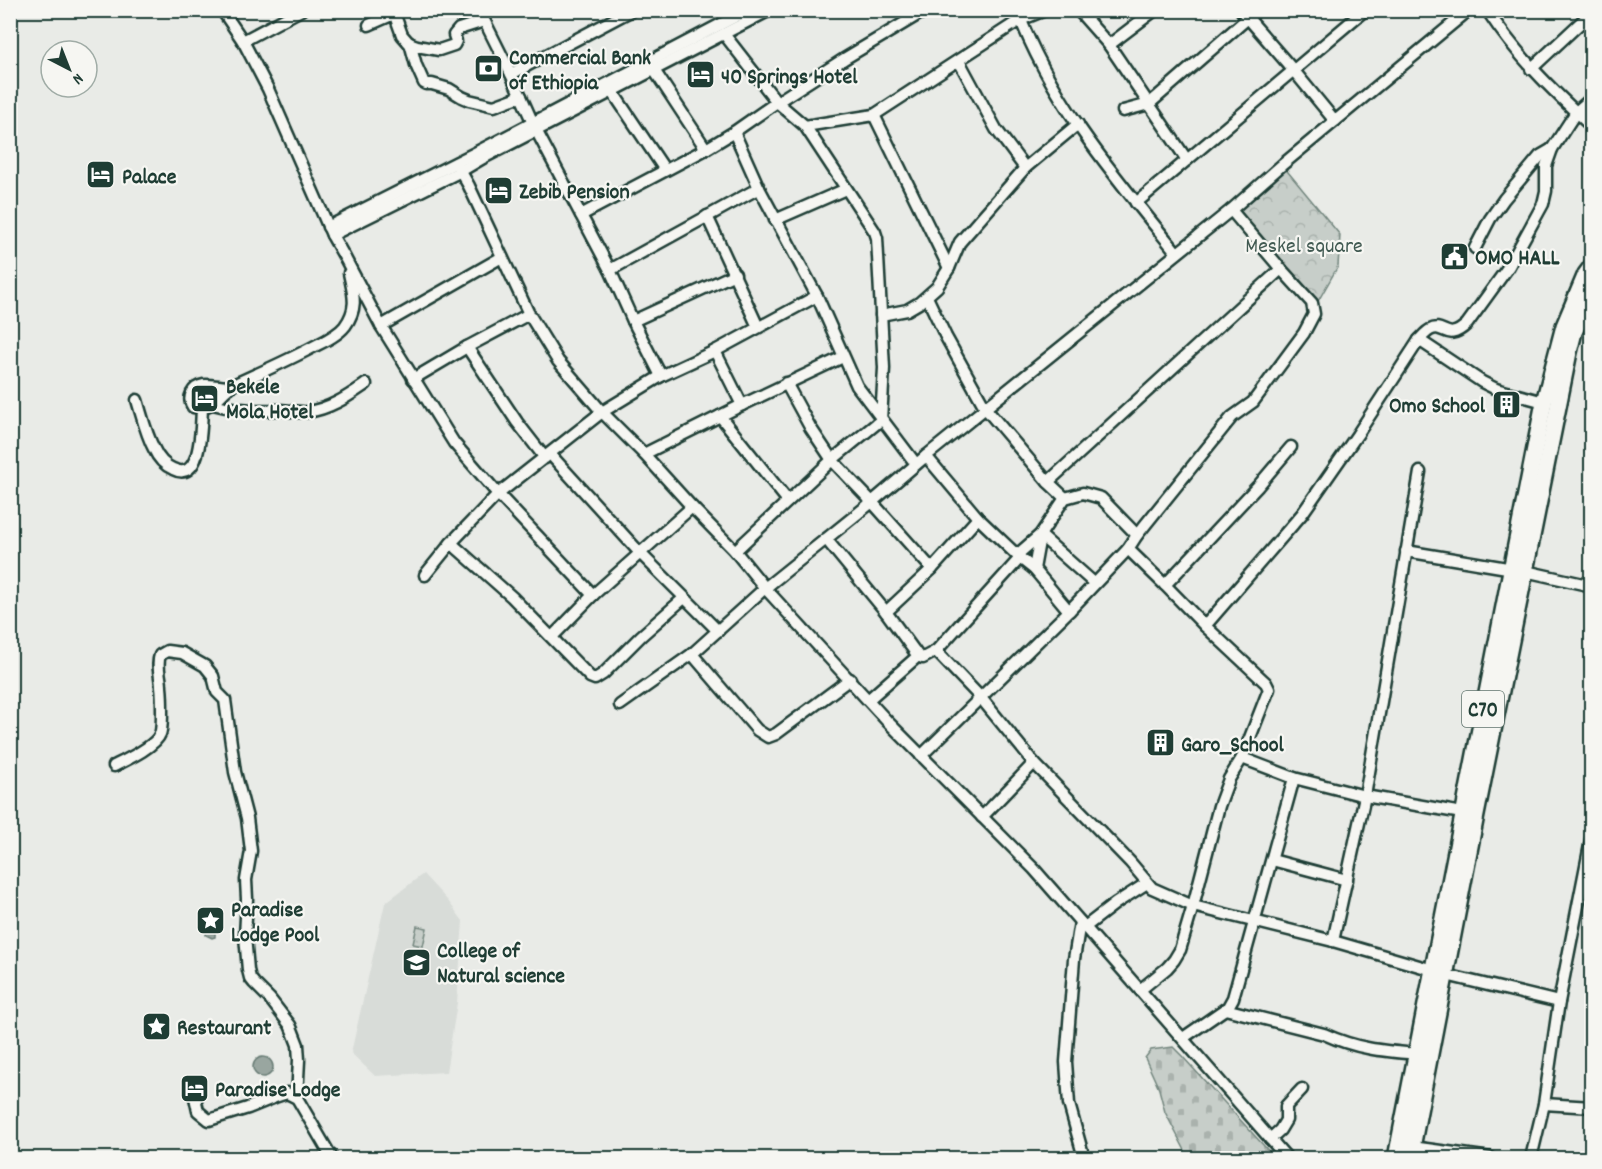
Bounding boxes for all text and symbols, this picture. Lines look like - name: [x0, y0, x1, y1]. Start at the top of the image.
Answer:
- north arrow: [39, 39, 99, 99]
- place label: Commercial Bank of Ethiopia: [509, 44, 651, 100]
- bank icon: Commercial Bank of Ethiopia: [472, 53, 504, 85]
- hotel icon: 40 Springs Hotel: [684, 59, 716, 91]
- place label: 40 Springs Hotel: [721, 63, 858, 94]
- text: N: [67, 67, 88, 90]
- hotel icon: Palace: [85, 159, 117, 191]
- place label: Palace: [122, 163, 177, 194]
- hotel icon: Zebib Pension: [482, 174, 514, 206]
- place label: Zebib Pension: [519, 178, 630, 209]
- park label: Meskel square: [1245, 232, 1363, 263]
- public building icon: OMO HALL: [1438, 240, 1470, 272]
- place label: OMO HALL: [1475, 244, 1560, 275]
- place label: Bekele Mola Hotel: [226, 373, 314, 429]
- hotel icon: Bekele Mola Hotel: [189, 382, 221, 414]
- building icon: Omo School: [1490, 388, 1522, 420]
- place label: Omo School: [1389, 392, 1486, 423]
- road number: C70: [1462, 691, 1504, 727]
- building icon: Garo_School: [1144, 727, 1176, 759]
- place label: Garo_School: [1181, 731, 1285, 762]
- place label: Paradise Lodge Pool: [231, 896, 320, 952]
- place icon: Paradise Lodge Pool: [194, 905, 226, 937]
- place label: College of Natural science: [437, 937, 565, 993]
- school or university icon: College of Natural science: [400, 946, 432, 978]
- place icon: Restaurant: [140, 1010, 172, 1042]
- place label: Restaurant: [177, 1014, 272, 1045]
- hotel icon: Paradise Lodge: [178, 1072, 210, 1104]
- place label: Paradise Lodge: [215, 1076, 341, 1107]

